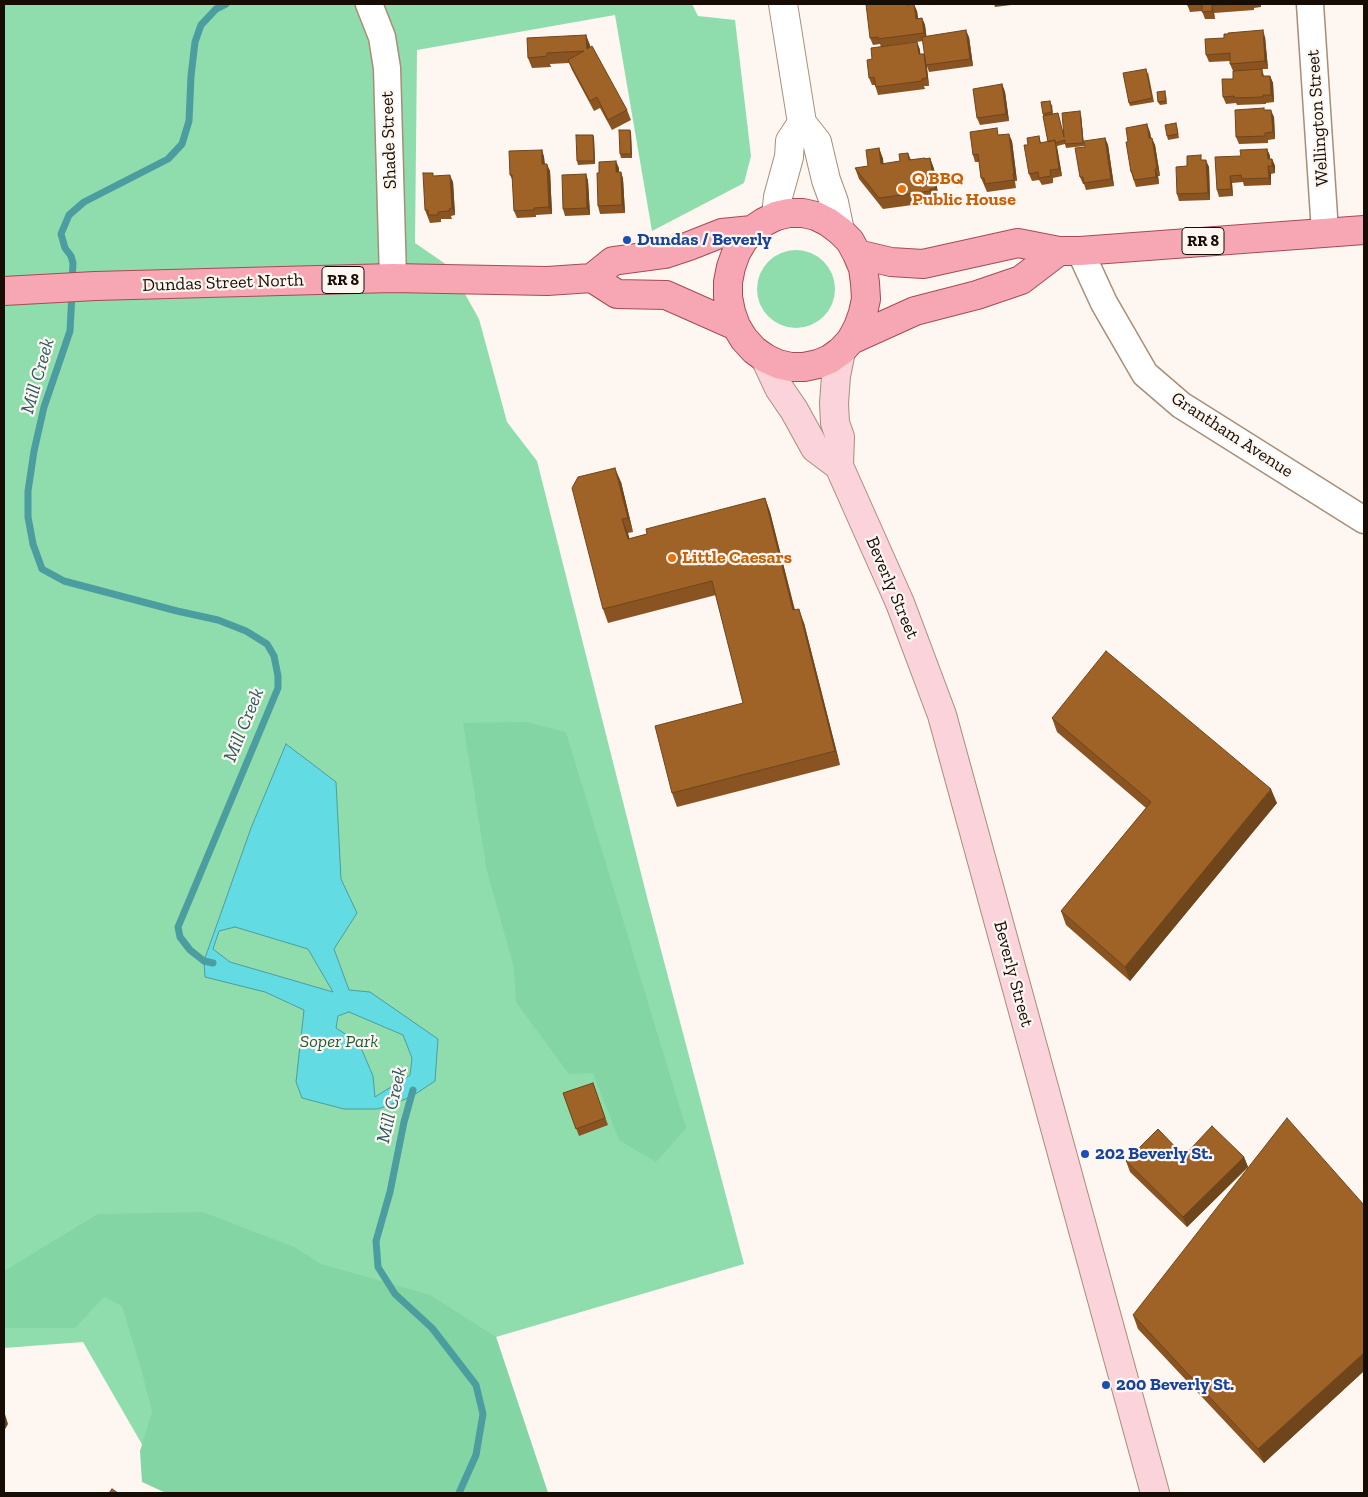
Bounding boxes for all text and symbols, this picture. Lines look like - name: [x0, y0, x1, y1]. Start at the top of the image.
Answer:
- street label: Wellington Street: [1302, 49, 1334, 187]
- street label: Shade Street: [376, 91, 402, 189]
- place label: Q BBQ Public House: [912, 168, 1016, 210]
- marker: Q BBQ Public House: [896, 183, 908, 195]
- road number: RR 8: [1182, 228, 1224, 255]
- place label: Dundas / Beverly: [637, 229, 772, 251]
- marker: Dundas / Beverly: [621, 234, 633, 246]
- road number: RR 8: [322, 266, 364, 294]
- street label: Dundas Street North: [142, 269, 304, 297]
- water label: Mill Creek: [16, 336, 60, 416]
- street label: Grantham Avenue: [1167, 388, 1297, 482]
- street label: Beverly Street: [861, 534, 923, 642]
- place label: Little Caesars: [682, 547, 792, 569]
- marker: Little Caesars: [666, 552, 678, 564]
- water label: Mill Creek: [219, 685, 269, 765]
- street label: Beverly Street: [988, 919, 1038, 1029]
- park label: Soper Park: [300, 1031, 378, 1053]
- water label: Mill Creek: [372, 1065, 412, 1145]
- place label: 202 Beverly St.: [1095, 1143, 1212, 1165]
- marker: 202 Beverly St.: [1079, 1148, 1091, 1160]
- place label: 200 Beverly St.: [1116, 1374, 1234, 1396]
- marker: 200 Beverly St.: [1100, 1379, 1112, 1391]

